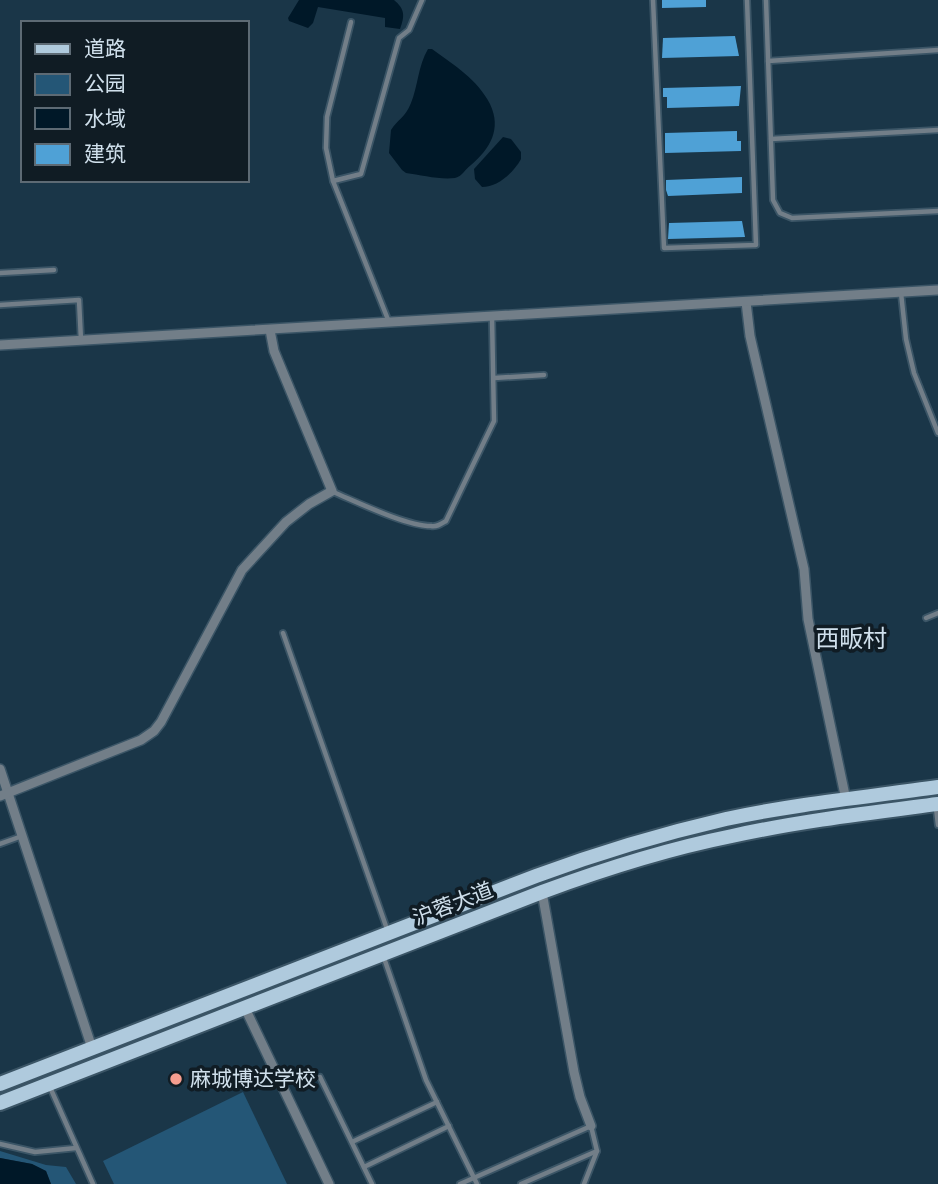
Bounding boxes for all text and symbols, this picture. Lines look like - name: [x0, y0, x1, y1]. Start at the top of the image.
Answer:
- legend: [21, 21, 248, 182]
- text: 道路: [84, 36, 126, 62]
- text: 公园: [84, 71, 126, 97]
- text: 水域: [84, 106, 126, 132]
- text: 建筑: [84, 141, 126, 167]
- district label: 西畈村: [815, 625, 887, 653]
- street label: 沪蓉大道: [409, 877, 497, 931]
- place label: 麻城博达学校: [190, 1066, 316, 1092]
- marker: 麻城博达学校: [168, 1071, 184, 1087]

